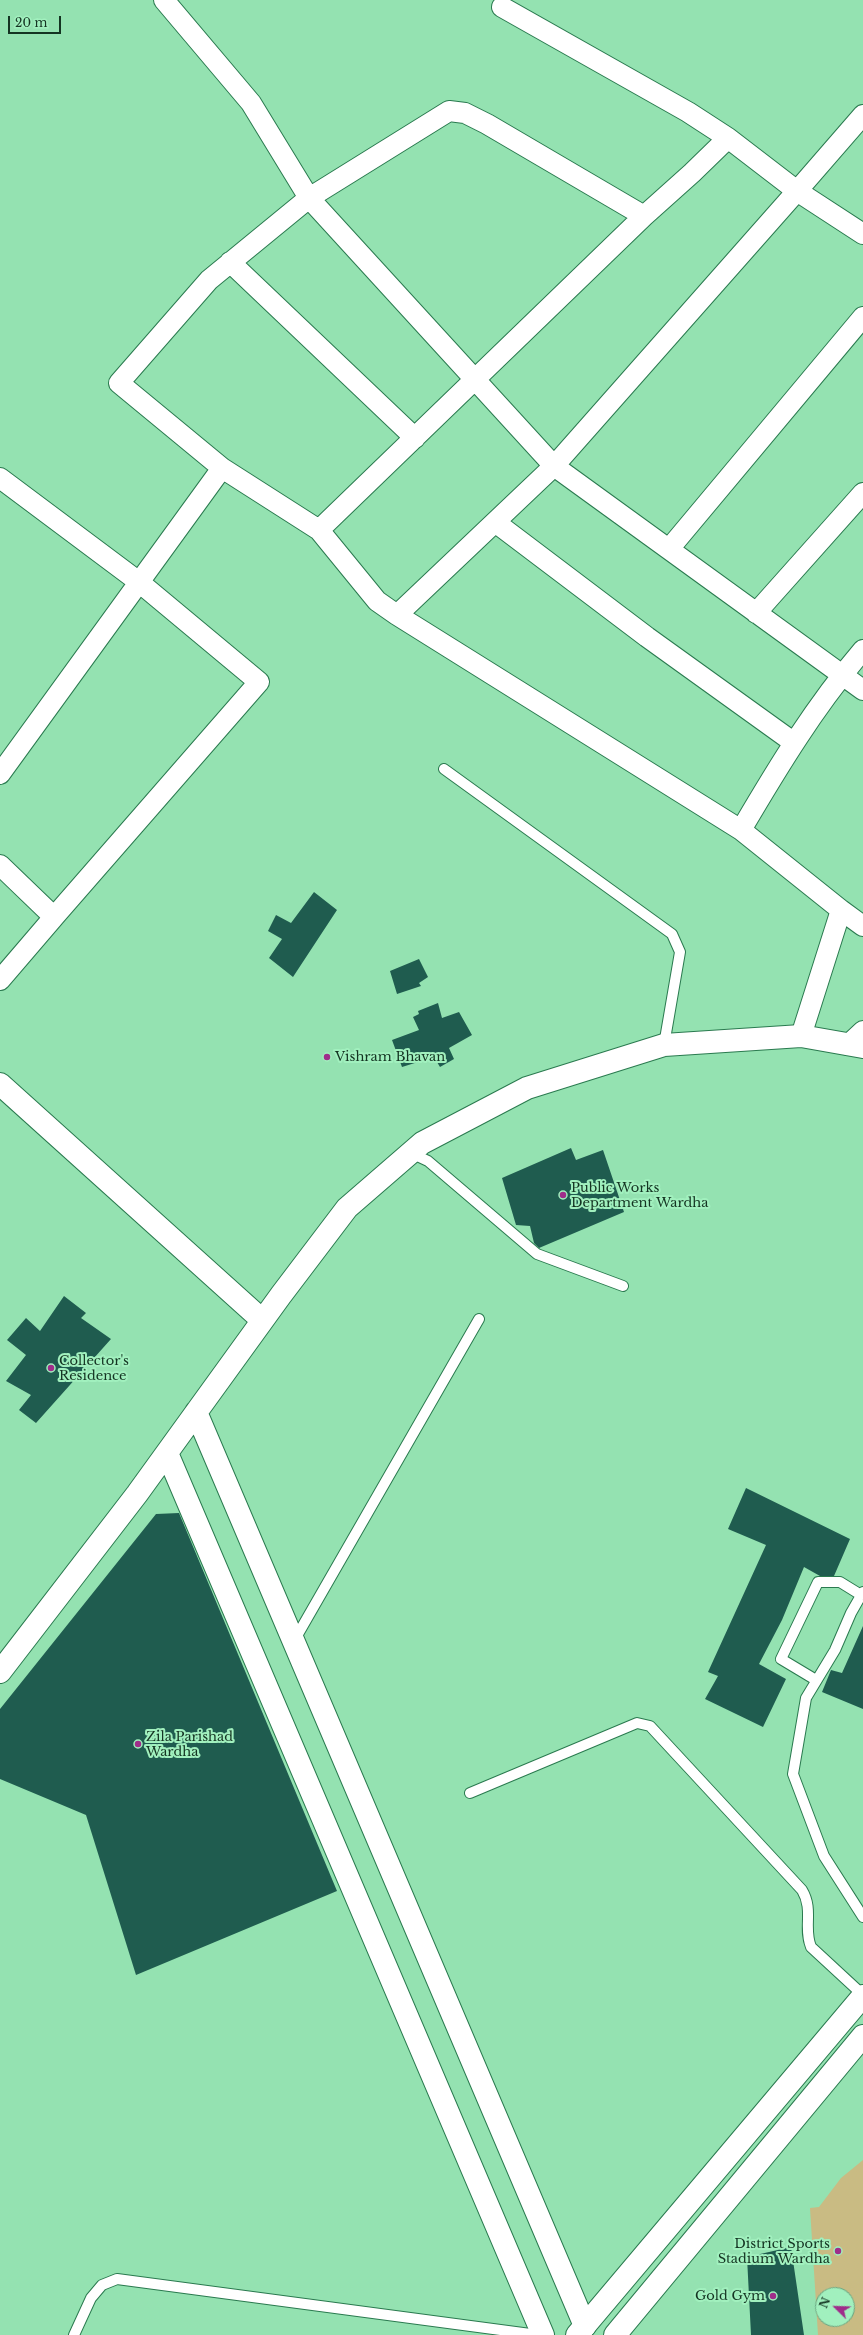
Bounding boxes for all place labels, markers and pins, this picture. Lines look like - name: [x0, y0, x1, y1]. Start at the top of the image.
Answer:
- place label: Vishram Bhavan: [335, 1049, 445, 1065]
- marker: Vishram Bhavan: [322, 1052, 332, 1062]
- place label: Public Works Department Wardha: [571, 1180, 708, 1211]
- marker: Public Works Department Wardha: [558, 1190, 568, 1200]
- place label: Collector's Residence: [59, 1353, 129, 1384]
- marker: Collector's Residence: [46, 1363, 56, 1373]
- place label: Zila Parishad Wardha: [146, 1729, 233, 1760]
- marker: Zila Parishad Wardha: [133, 1739, 143, 1749]
- place label: District Sports Stadium Wardha: [718, 2236, 830, 2267]
- marker: District Sports Stadium Wardha: [833, 2246, 843, 2256]
- place label: Gold Gym: [695, 2288, 765, 2304]
- marker: Gold Gym: [768, 2291, 778, 2301]

